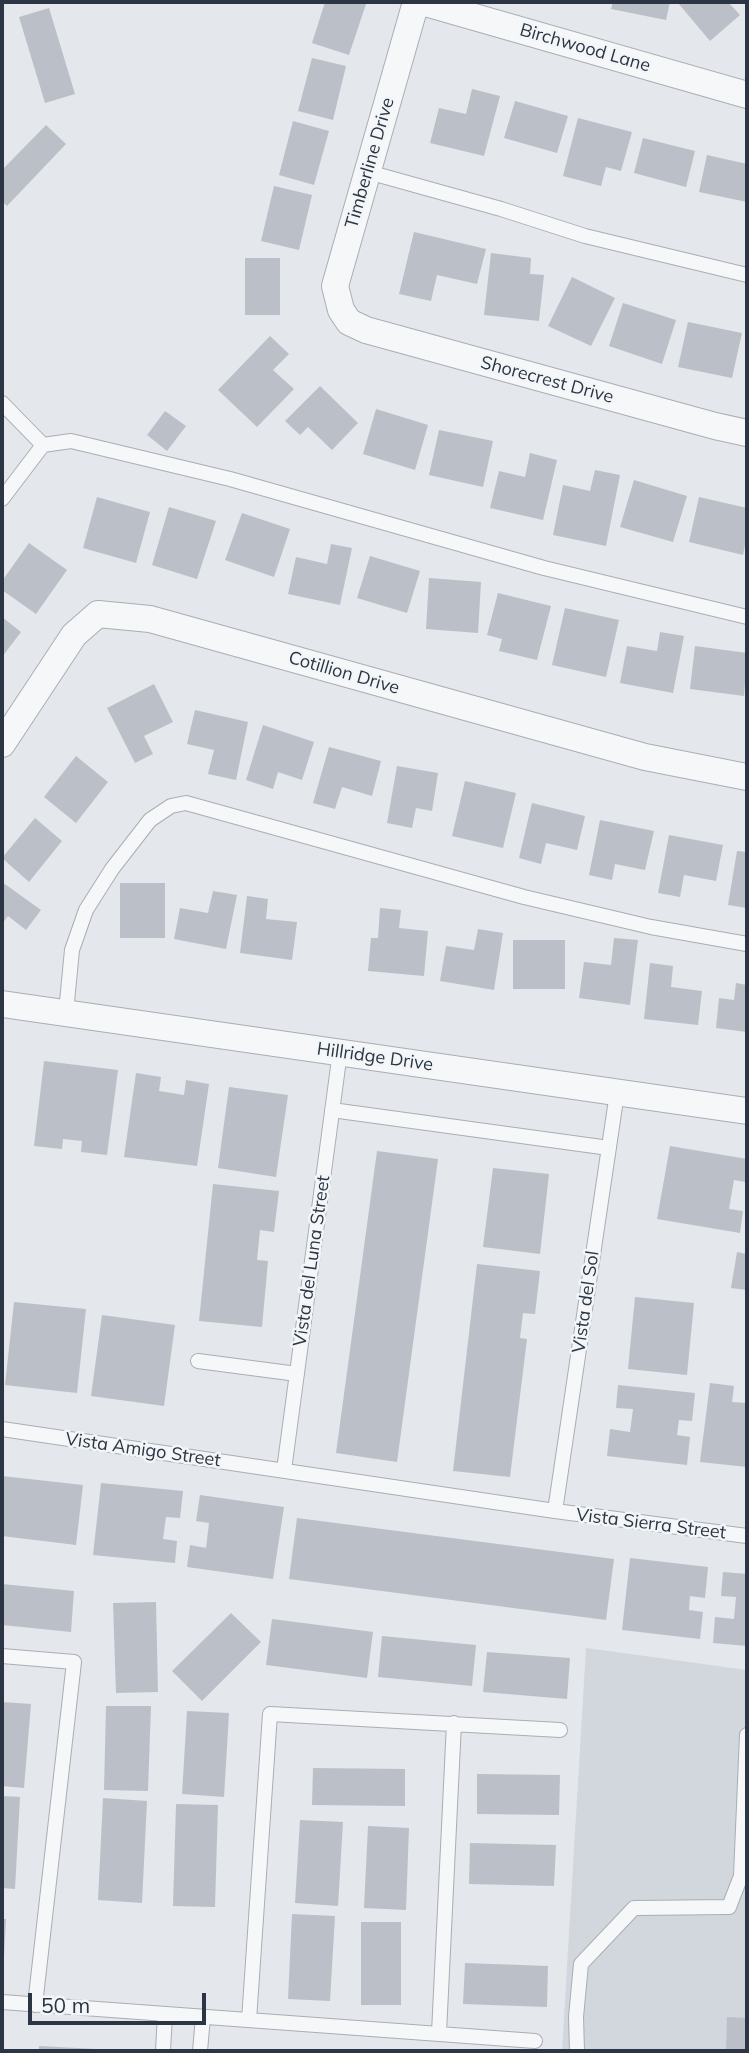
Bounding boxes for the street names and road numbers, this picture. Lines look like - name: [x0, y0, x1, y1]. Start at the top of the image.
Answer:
- street label: Birchwood Lane: [517, 19, 653, 77]
- street label: Timberline Drive: [341, 95, 399, 231]
- street label: Shorecrest Drive: [478, 352, 616, 408]
- street label: Cotillion Drive: [286, 647, 402, 699]
- street label: Hillridge Drive: [316, 1038, 434, 1076]
- street label: Vista del Luna Street: [289, 1174, 335, 1348]
- street label: Vista del Sol: [568, 1250, 604, 1354]
- street label: Vista Amigo Street: [64, 1428, 222, 1472]
- street label: Vista Sierra Street: [575, 1504, 727, 1544]

